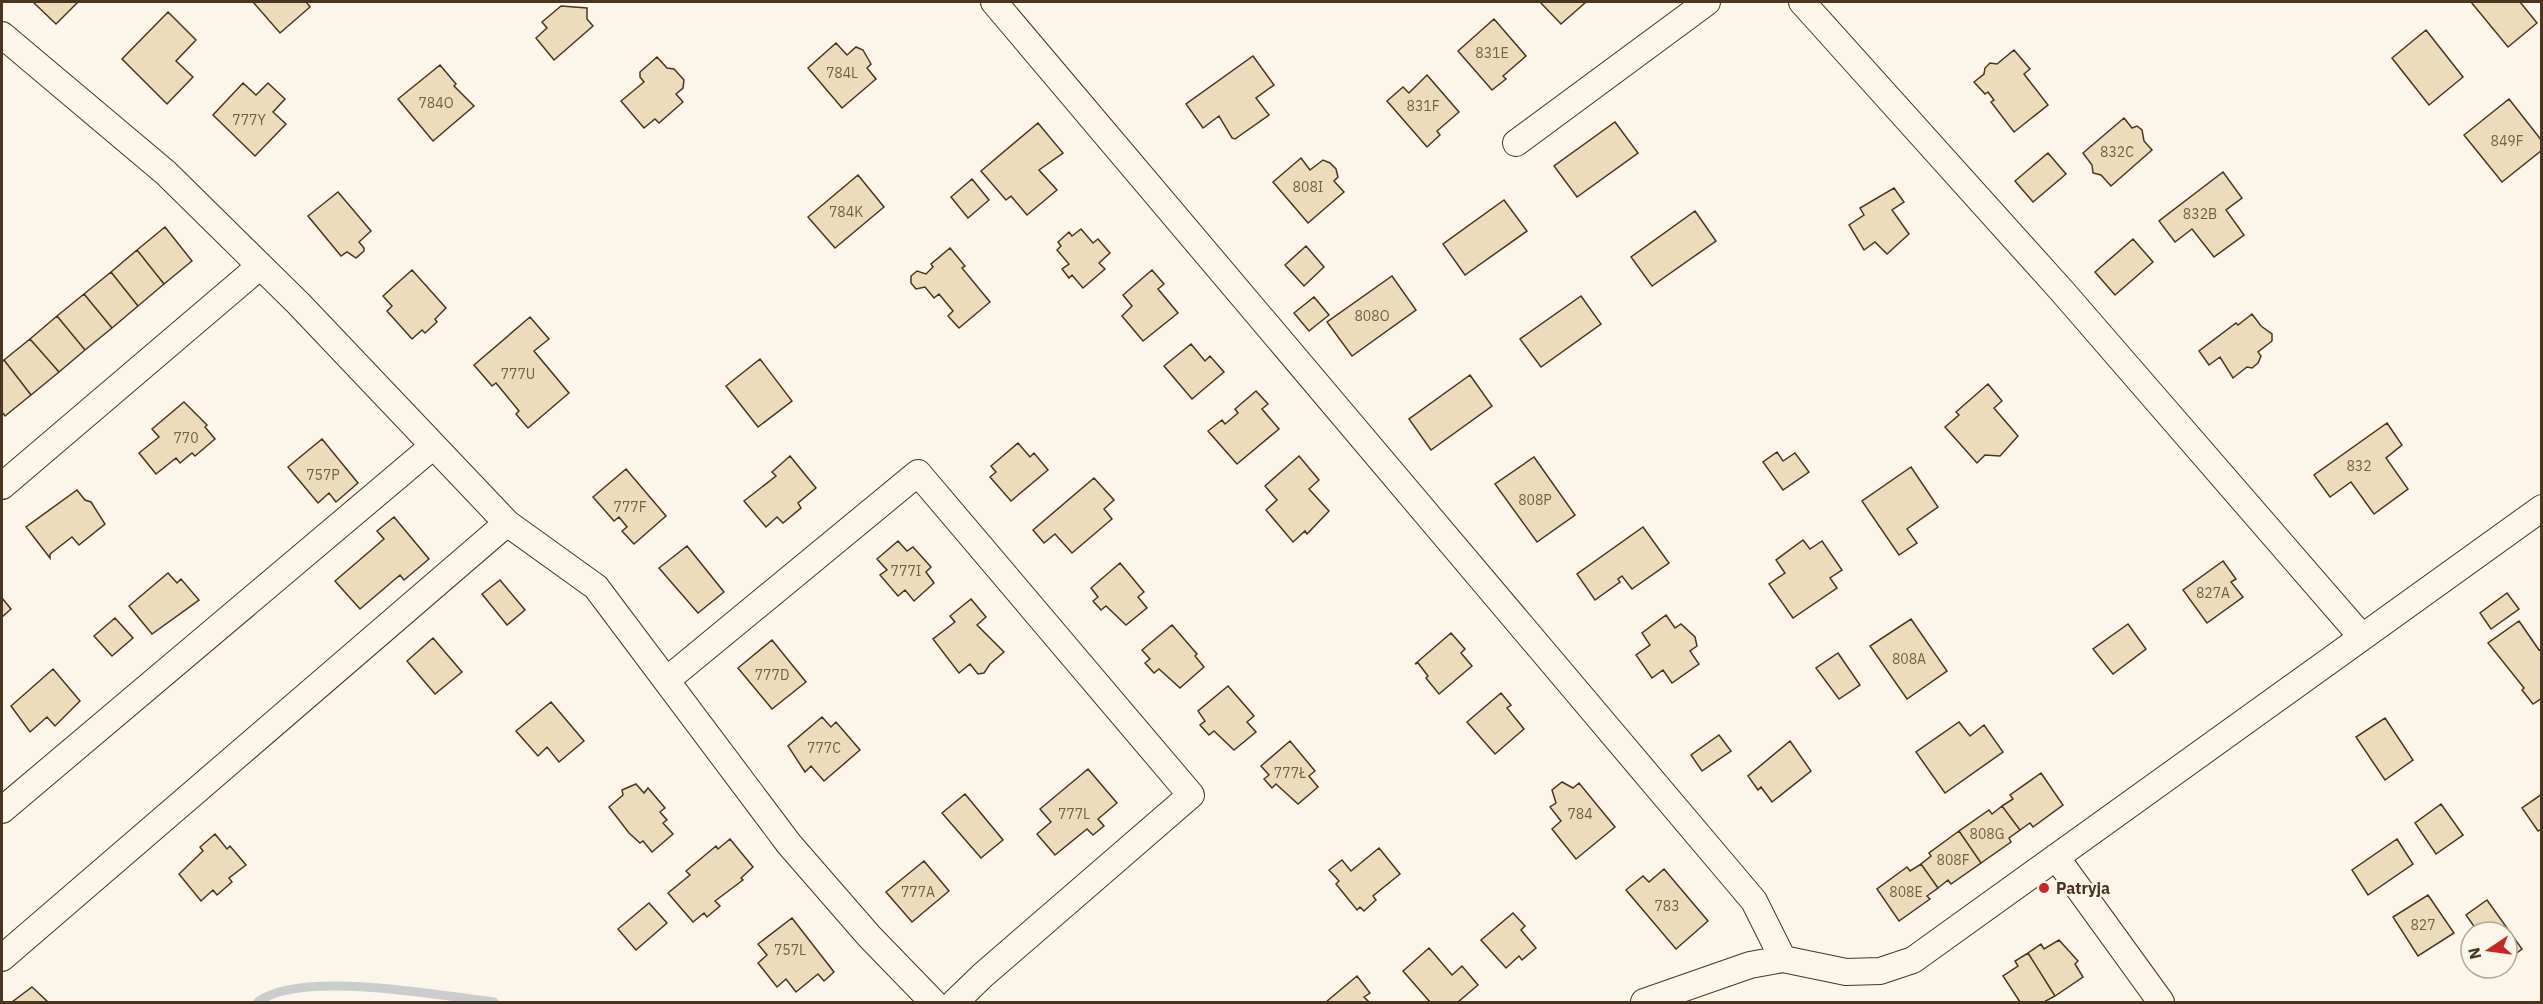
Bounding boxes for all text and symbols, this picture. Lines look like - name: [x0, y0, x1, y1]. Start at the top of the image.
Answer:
- house number: 831E: [1475, 44, 1509, 62]
- house number: 784L: [826, 64, 858, 82]
- house number: 784O: [418, 94, 454, 112]
- house number: 831F: [1406, 97, 1440, 115]
- house number: 777Y: [232, 111, 266, 129]
- house number: 849F: [2490, 132, 2524, 150]
- house number: 832C: [2100, 143, 2134, 161]
- house number: 808I: [1293, 178, 1323, 196]
- house number: 784K: [829, 203, 863, 221]
- house number: 832B: [2183, 205, 2217, 223]
- house number: 808O: [1354, 307, 1390, 325]
- house number: 777U: [501, 365, 535, 383]
- house number: 770: [173, 429, 199, 447]
- house number: 832: [2346, 457, 2372, 475]
- house number: 757P: [306, 466, 340, 484]
- house number: 808P: [1518, 491, 1552, 509]
- house number: 777F: [613, 498, 647, 516]
- house number: 777I: [891, 562, 921, 580]
- house number: 827A: [2196, 584, 2230, 602]
- house number: 808A: [1892, 650, 1926, 668]
- house number: 777D: [755, 666, 789, 684]
- house number: 777C: [807, 739, 841, 757]
- house number: 777Ł: [1274, 764, 1306, 782]
- house number: 777L: [1058, 805, 1090, 823]
- house number: 784: [1567, 805, 1593, 823]
- house number: 808G: [1970, 825, 2004, 843]
- house number: 808F: [1936, 851, 1970, 869]
- place label: Patryja: [2056, 878, 2110, 898]
- marker: Patryja: [2037, 881, 2051, 895]
- house number: 777A: [901, 883, 935, 901]
- house number: 808E: [1889, 883, 1923, 901]
- house number: 783: [1654, 897, 1680, 915]
- house number: 827: [2410, 916, 2436, 934]
- north arrow: [2459, 920, 2519, 980]
- house number: 757L: [774, 941, 806, 959]
- text: N: [2463, 945, 2485, 961]

